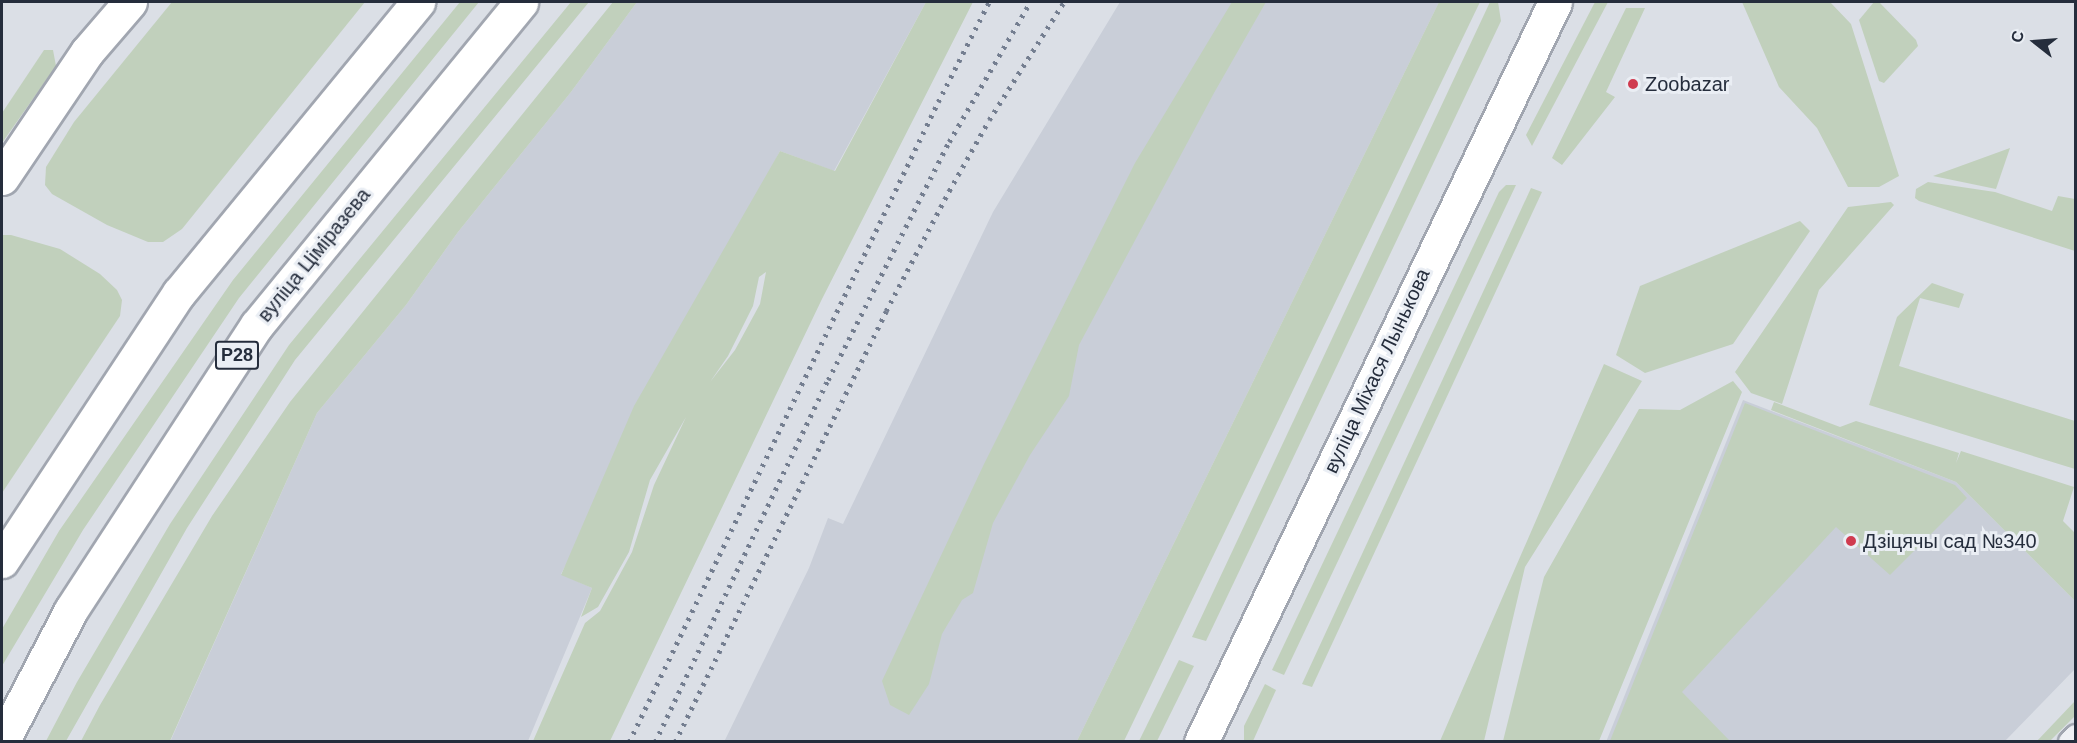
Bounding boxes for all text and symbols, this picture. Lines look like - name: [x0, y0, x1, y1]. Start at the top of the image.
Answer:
- north arrow: [2005, 12, 2065, 72]
- text: С: [2007, 29, 2027, 45]
- place label: Zoobazar: [1645, 72, 1729, 96]
- marker: Zoobazar: [1626, 77, 1640, 91]
- street label: вуліца Ціміразева: [253, 183, 375, 327]
- street label: вуліца Міхася Лынькова: [1319, 265, 1435, 477]
- road number: Р28: [214, 340, 260, 370]
- place label: Дзіцячы сад №340: [1863, 529, 2037, 553]
- marker: Дзіцячы сад №340: [1844, 534, 1858, 548]

